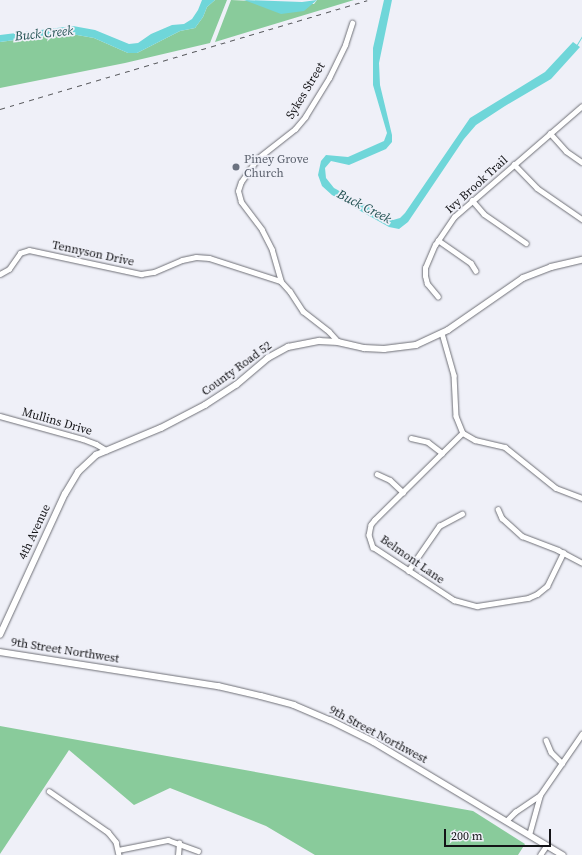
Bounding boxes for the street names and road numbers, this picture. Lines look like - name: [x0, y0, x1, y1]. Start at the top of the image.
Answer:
- street label: Sykes Street: [284, 60, 328, 122]
- street label: Ivy Brook Trail: [443, 153, 511, 217]
- street label: Tennyson Drive: [51, 238, 135, 270]
- street label: County Road 52: [199, 339, 275, 399]
- street label: Mullins Drive: [20, 405, 94, 439]
- street label: 4th Avenue: [16, 502, 54, 562]
- street label: Belmont Lane: [377, 533, 447, 587]
- street label: 9th Street Northwest: [10, 635, 120, 667]
- street label: 9th Street Northwest: [326, 703, 430, 767]

